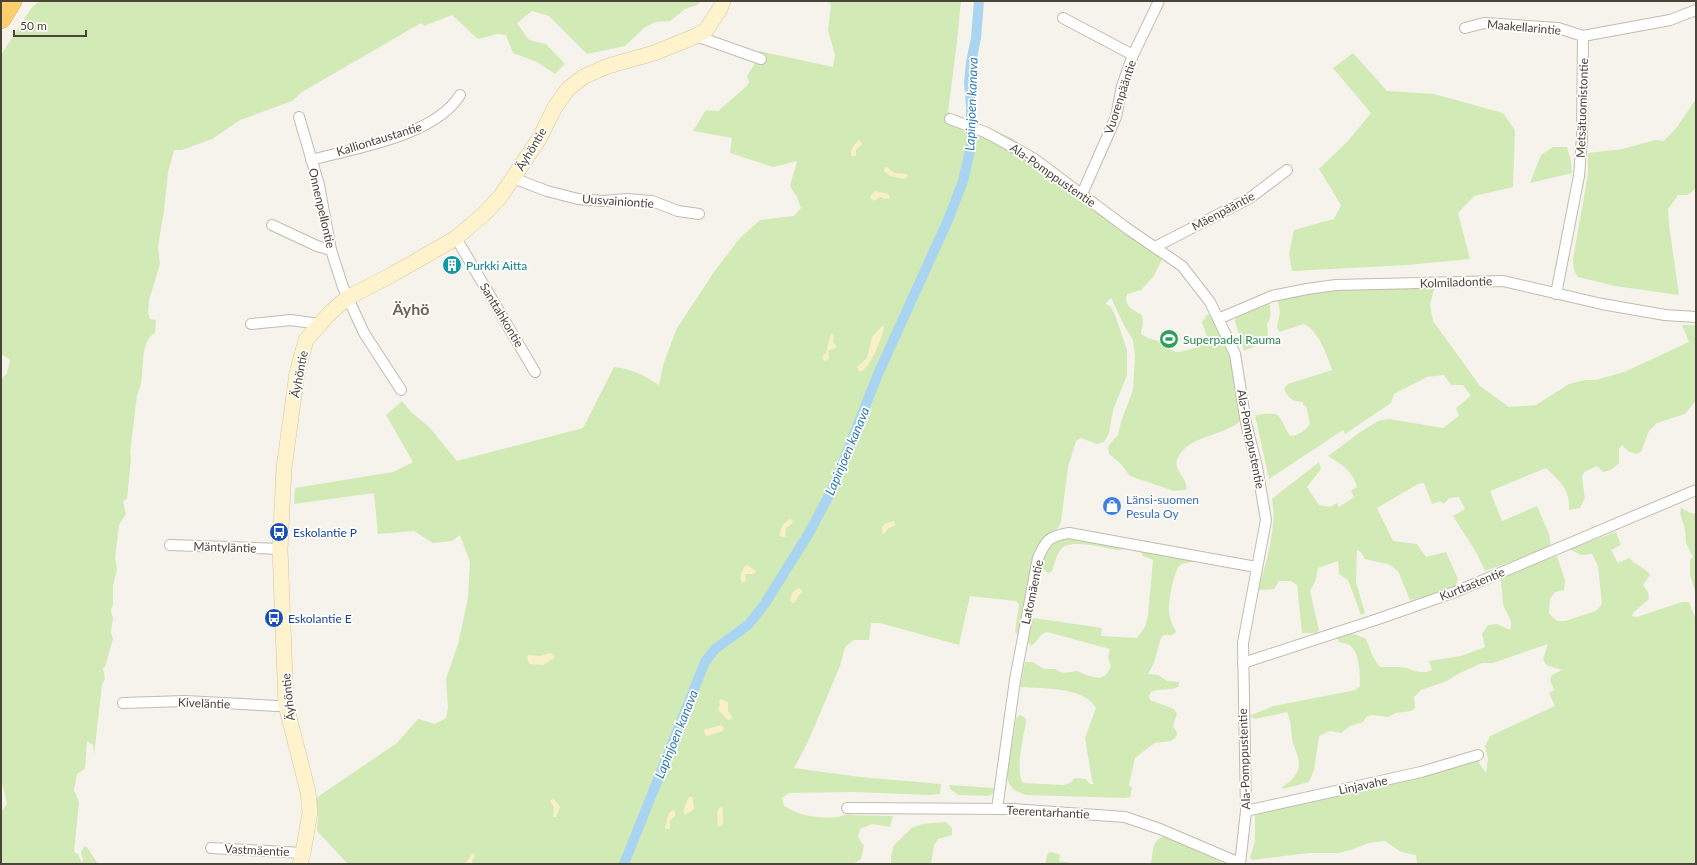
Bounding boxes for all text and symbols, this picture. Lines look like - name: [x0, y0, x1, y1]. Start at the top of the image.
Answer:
- scale bar: [14, 12, 86, 38]
- street label: Maakellarintie: [1486, 16, 1562, 38]
- text: 50 m: [20, 18, 47, 33]
- water label: Lapinjoen kanava: [961, 56, 981, 151]
- street label: Vuorenpääntie: [1101, 58, 1139, 136]
- street label: Metsätuomistontie: [1573, 58, 1591, 158]
- street label: Kalliontaustantie: [334, 119, 424, 159]
- street label: Äyhöntie: [512, 125, 550, 173]
- street label: Ala-Pomppustentie: [1007, 140, 1099, 210]
- street label: Onnenpellontie: [305, 166, 339, 250]
- street label: Mäenpääntie: [1189, 188, 1257, 234]
- street label: Uusvainiontie: [582, 191, 654, 211]
- building icon: Purkki Aitta: [441, 254, 463, 276]
- place label: Purkki Aitta: [466, 258, 527, 273]
- street label: Kolmiladontie: [1419, 273, 1493, 291]
- street label: Santtahkontie: [477, 280, 527, 350]
- district label: Äyhö: [391, 299, 430, 318]
- sports icon: Superpadel Rauma: [1158, 328, 1180, 350]
- place label: Superpadel Rauma: [1183, 332, 1281, 347]
- street label: Äyhöntie: [287, 349, 311, 399]
- street label: Ala-Pomppustentie: [1234, 388, 1268, 490]
- water label: Lapinjoen kanava: [821, 404, 873, 497]
- place label: Länsi-suomen Pesula Oy: [1126, 492, 1199, 521]
- shop icon: Länsi-suomen Pesula Oy: [1101, 495, 1123, 517]
- bus stop icon: Eskolantie P: [268, 521, 290, 543]
- place label: Eskolantie P: [293, 525, 357, 540]
- street label: Mäntyläntie: [193, 538, 257, 556]
- street label: Latomäentie: [1018, 558, 1046, 626]
- street label: Kurttastentie: [1437, 564, 1507, 604]
- bus stop icon: Eskolantie E: [263, 607, 285, 629]
- place label: Eskolantie E: [288, 611, 352, 626]
- street label: Äyhöntie: [278, 673, 298, 721]
- water label: Lapinjoen kanava: [651, 687, 701, 781]
- street label: Kiveläntie: [178, 695, 230, 711]
- street label: Ala-Pomppustentie: [1235, 708, 1253, 810]
- street label: Linjavahe: [1337, 773, 1389, 797]
- street label: Teerentarhantie: [1006, 802, 1090, 822]
- street label: Vastmäentie: [224, 841, 290, 859]

